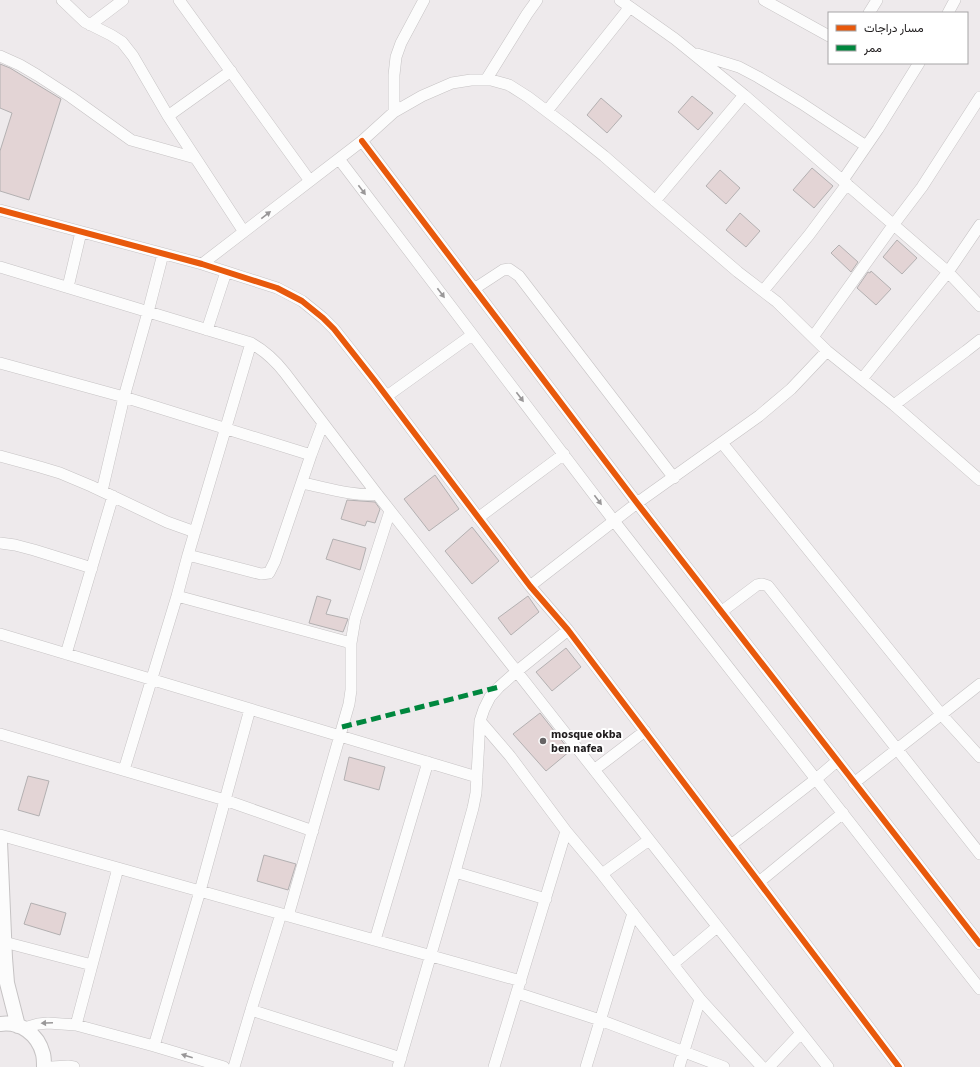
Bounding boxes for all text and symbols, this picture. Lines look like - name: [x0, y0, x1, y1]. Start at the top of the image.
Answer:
- legend: [828, 12, 968, 64]
- text: مسار دراجات: [864, 20, 924, 37]
- text: ممر: [863, 40, 882, 57]
- one-way arrow: [358, 184, 366, 195]
- one-way arrow: [261, 210, 272, 219]
- one-way arrow: [437, 288, 445, 299]
- one-way arrow: [515, 391, 524, 402]
- one-way arrow: [594, 495, 602, 505]
- place label: mosque okba ben nafea: [551, 726, 622, 757]
- marker: mosque okba ben nafea: [538, 736, 548, 746]
- one-way arrow: [41, 1020, 53, 1027]
- one-way arrow: [180, 1053, 192, 1059]

